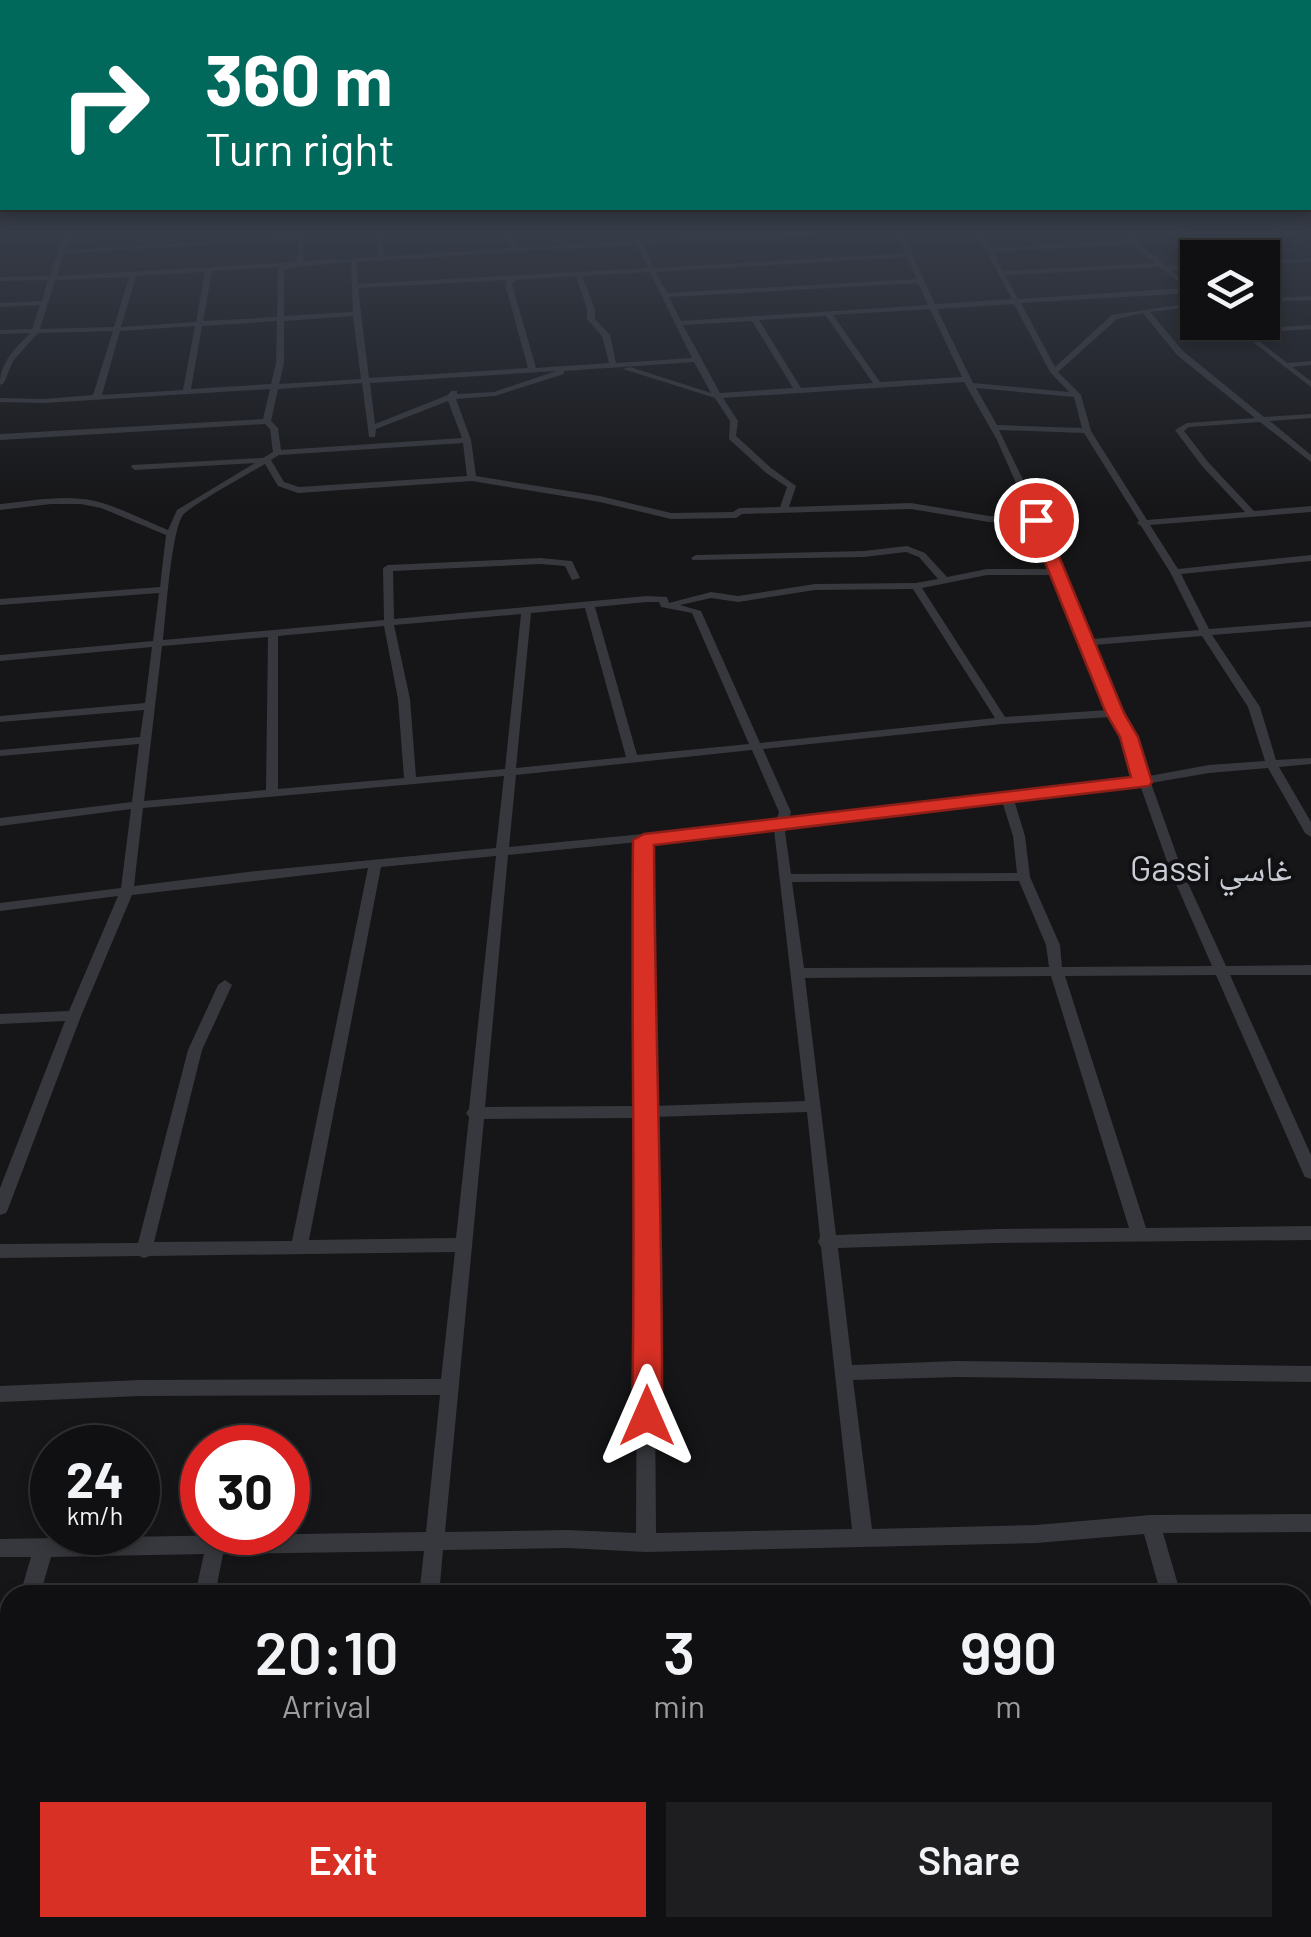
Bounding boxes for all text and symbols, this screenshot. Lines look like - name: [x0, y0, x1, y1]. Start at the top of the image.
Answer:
- text: 360 m: [205, 36, 393, 120]
- icon: right: [40, 40, 170, 170]
- text: Turn right: [205, 121, 395, 175]
- map controls: [1180, 240, 1280, 340]
- button: layers: [1180, 240, 1280, 340]
- pin: [994, 478, 1079, 563]
- icon: arrive: [1009, 493, 1064, 548]
- district label: Gassi غاسي: [1130, 846, 1292, 897]
- position arrow: [595, 1364, 699, 1468]
- speed limit sign: 30: [180, 1425, 310, 1555]
- text: 24: [66, 1448, 124, 1508]
- text: km/h: [67, 1500, 123, 1530]
- text: 20:10: [255, 1615, 398, 1687]
- text: 3: [663, 1615, 695, 1687]
- text: 990: [960, 1615, 1057, 1687]
- text: Arrival: [282, 1686, 371, 1724]
- text: min: [653, 1686, 705, 1724]
- text: m: [995, 1686, 1022, 1724]
- button: Exit: [40, 1802, 646, 1917]
- button: Share: [666, 1802, 1272, 1917]

